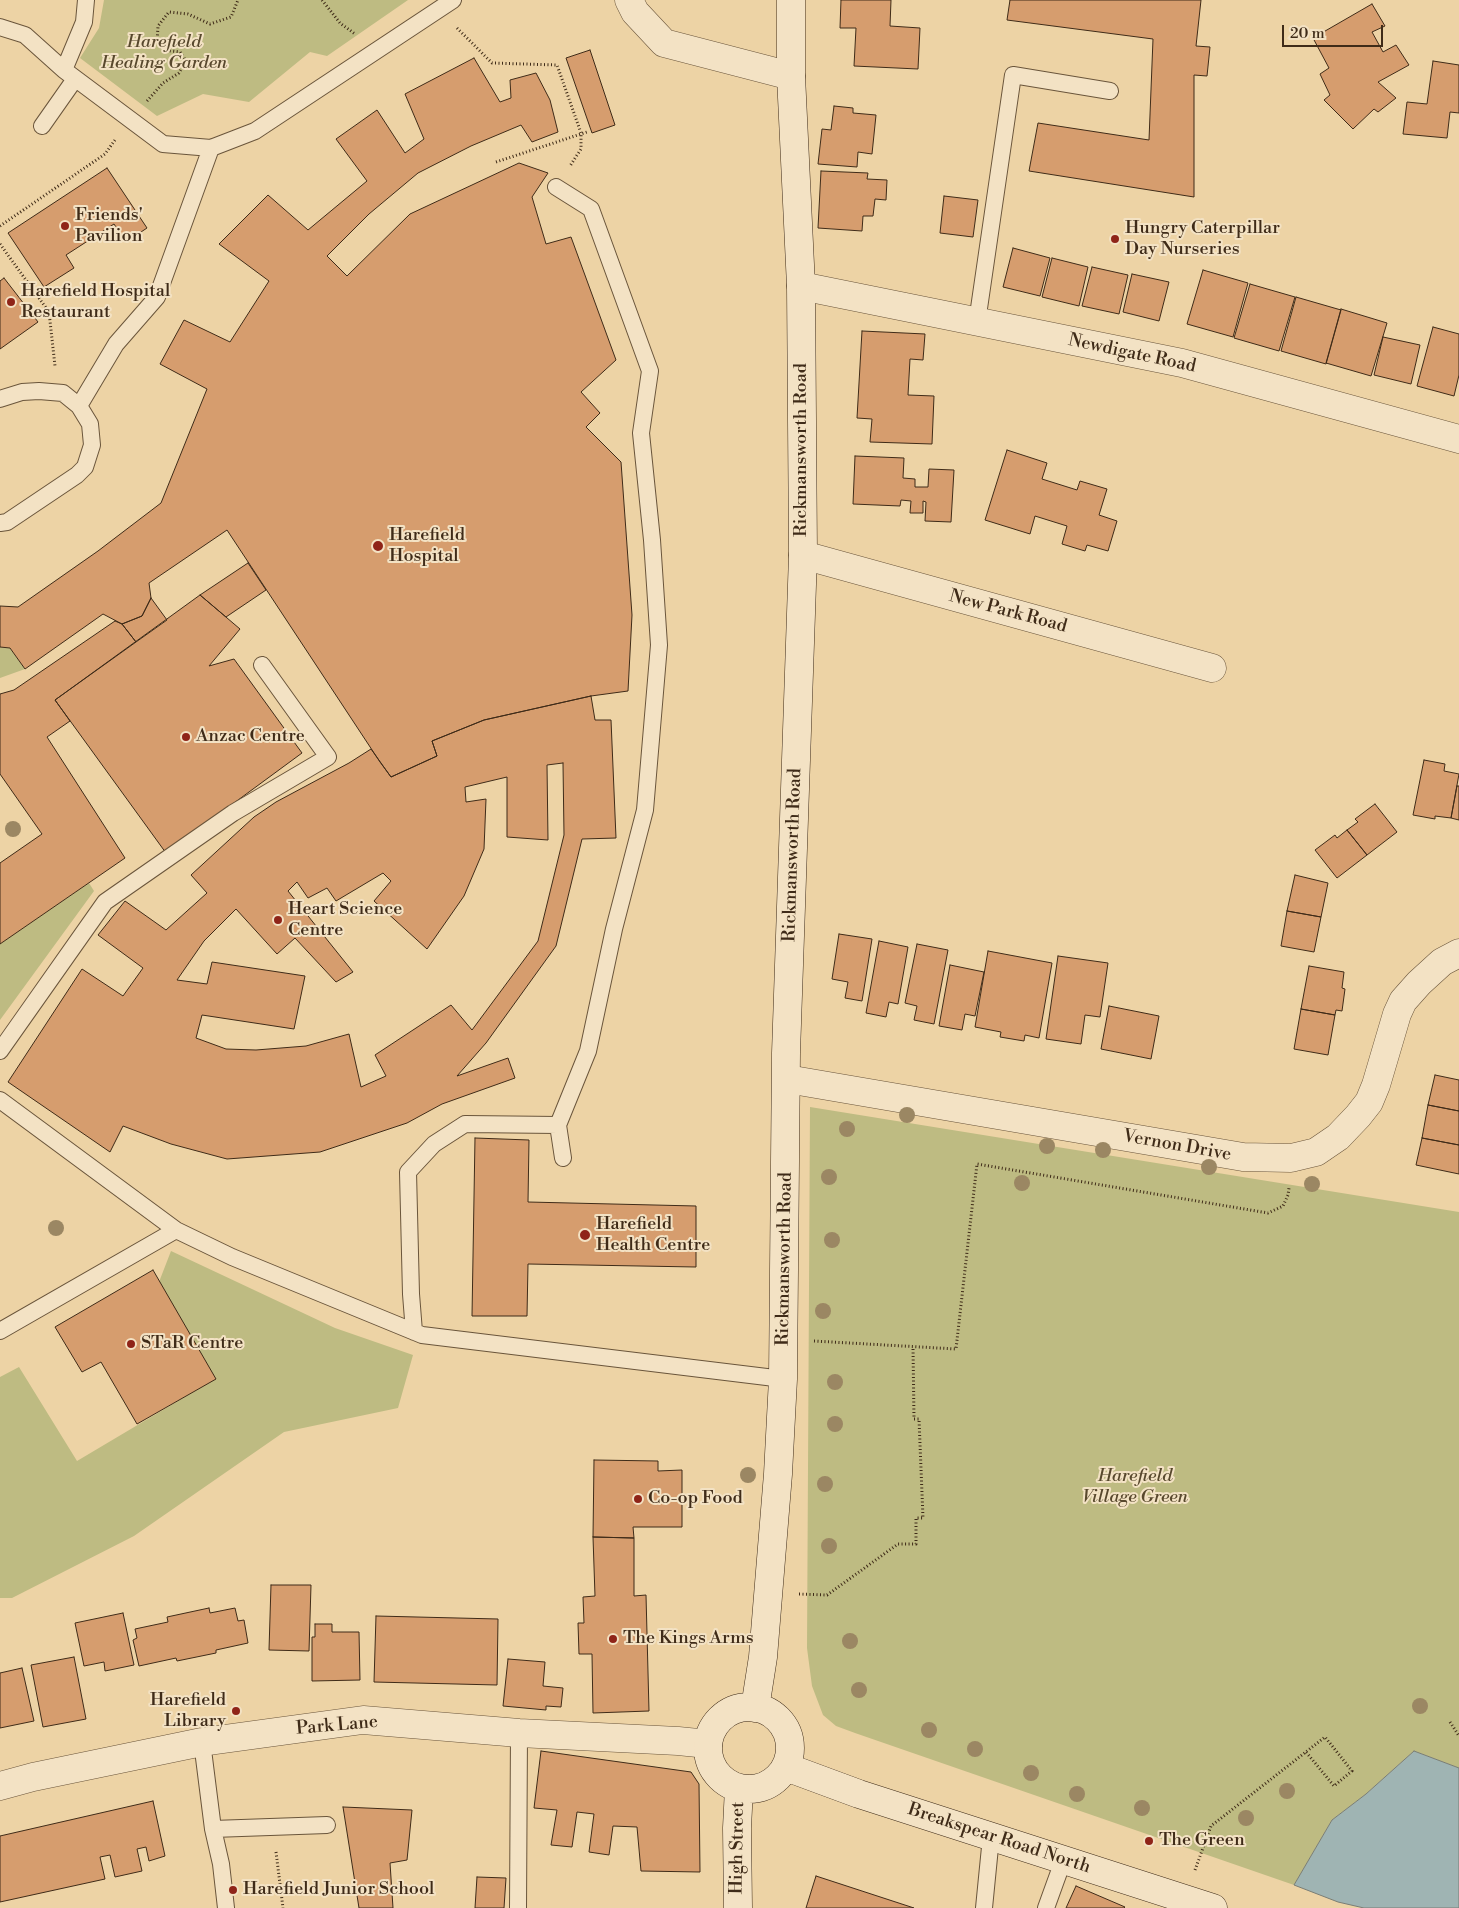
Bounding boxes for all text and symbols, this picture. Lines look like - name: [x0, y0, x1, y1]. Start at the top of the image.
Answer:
- scale bar: [1284, 15, 1385, 47]
- text: 20 m: [1290, 24, 1325, 43]
- park label: Harefield Healing Garden: [101, 32, 227, 74]
- place label: Friends' Pavilion: [75, 205, 143, 248]
- place label: Hungry Caterpillar Day Nurseries: [1125, 218, 1280, 260]
- marker: Friends' Pavilion: [59, 220, 71, 232]
- marker: Hungry Caterpillar Day Nurseries: [1109, 233, 1121, 245]
- place label: Harefield Hospital Restaurant: [21, 281, 170, 324]
- marker: Harefield Hospital Restaurant: [5, 296, 17, 308]
- street label: Newdigate Road: [1066, 330, 1198, 378]
- street label: Rickmansworth Road: [791, 363, 813, 537]
- place label: Harefield Hospital: [389, 525, 465, 568]
- marker: Harefield Hospital: [371, 539, 385, 553]
- street label: New Park Road: [947, 586, 1069, 638]
- place label: Anzac Centre: [196, 726, 305, 748]
- marker: Anzac Centre: [180, 731, 192, 743]
- street label: Rickmansworth Road: [779, 768, 807, 942]
- place label: Heart Science Centre: [288, 899, 402, 942]
- marker: Heart Science Centre: [272, 914, 284, 926]
- street label: Vernon Drive: [1121, 1126, 1233, 1166]
- street label: Rickmansworth Road: [773, 1172, 797, 1346]
- place label: Harefield Health Centre: [596, 1214, 710, 1256]
- marker: Harefield Health Centre: [578, 1228, 592, 1242]
- place label: STaR Centre: [141, 1333, 243, 1355]
- marker: STaR Centre: [125, 1338, 137, 1350]
- park label: Harefield Village Green: [1082, 1466, 1188, 1508]
- place label: Co-op Food: [648, 1488, 743, 1510]
- marker: Co-op Food: [632, 1493, 644, 1505]
- place label: The Kings Arms: [623, 1628, 754, 1650]
- marker: The Kings Arms: [607, 1633, 619, 1645]
- place label: Harefield Library: [150, 1690, 226, 1732]
- marker: Harefield Library: [230, 1705, 242, 1717]
- street label: Park Lane: [295, 1712, 379, 1740]
- street label: Breakspear Road North: [905, 1799, 1093, 1879]
- street label: High Street: [726, 1801, 750, 1895]
- place label: The Green: [1159, 1830, 1245, 1852]
- marker: The Green: [1143, 1835, 1155, 1847]
- place label: Harefield Junior School: [243, 1879, 434, 1901]
- marker: Harefield Junior School: [227, 1884, 239, 1896]

